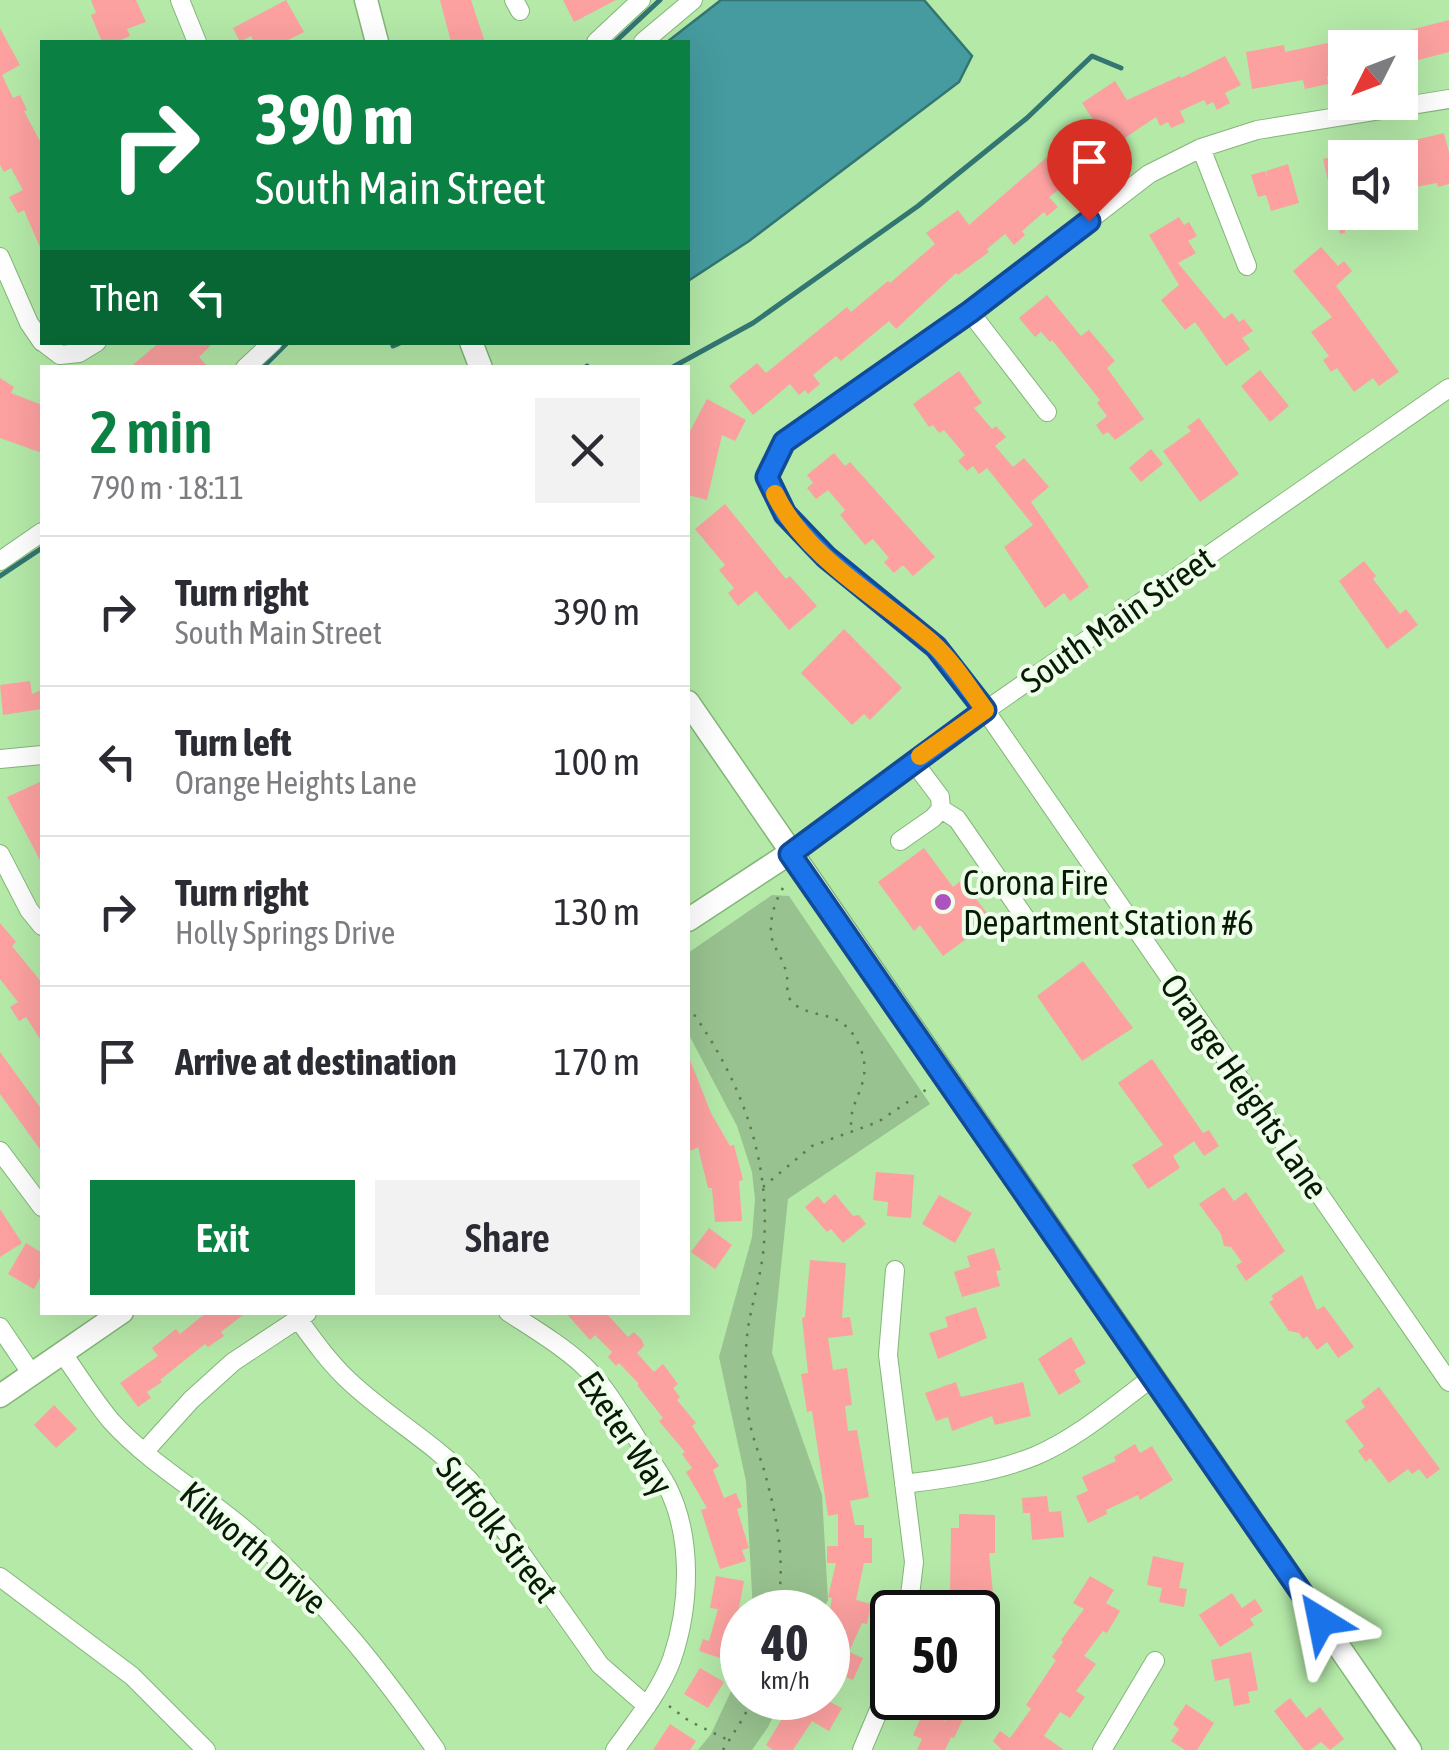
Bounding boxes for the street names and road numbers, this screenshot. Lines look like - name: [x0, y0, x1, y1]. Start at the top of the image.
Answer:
- street label: South Main Street: [1013, 538, 1221, 700]
- street label: Orange Heights Lane: [1153, 966, 1337, 1206]
- street label: Exeter Way: [570, 1364, 682, 1502]
- street label: Suffolk Street: [429, 1448, 567, 1610]
- street label: Kilworth Drive: [173, 1473, 335, 1621]

